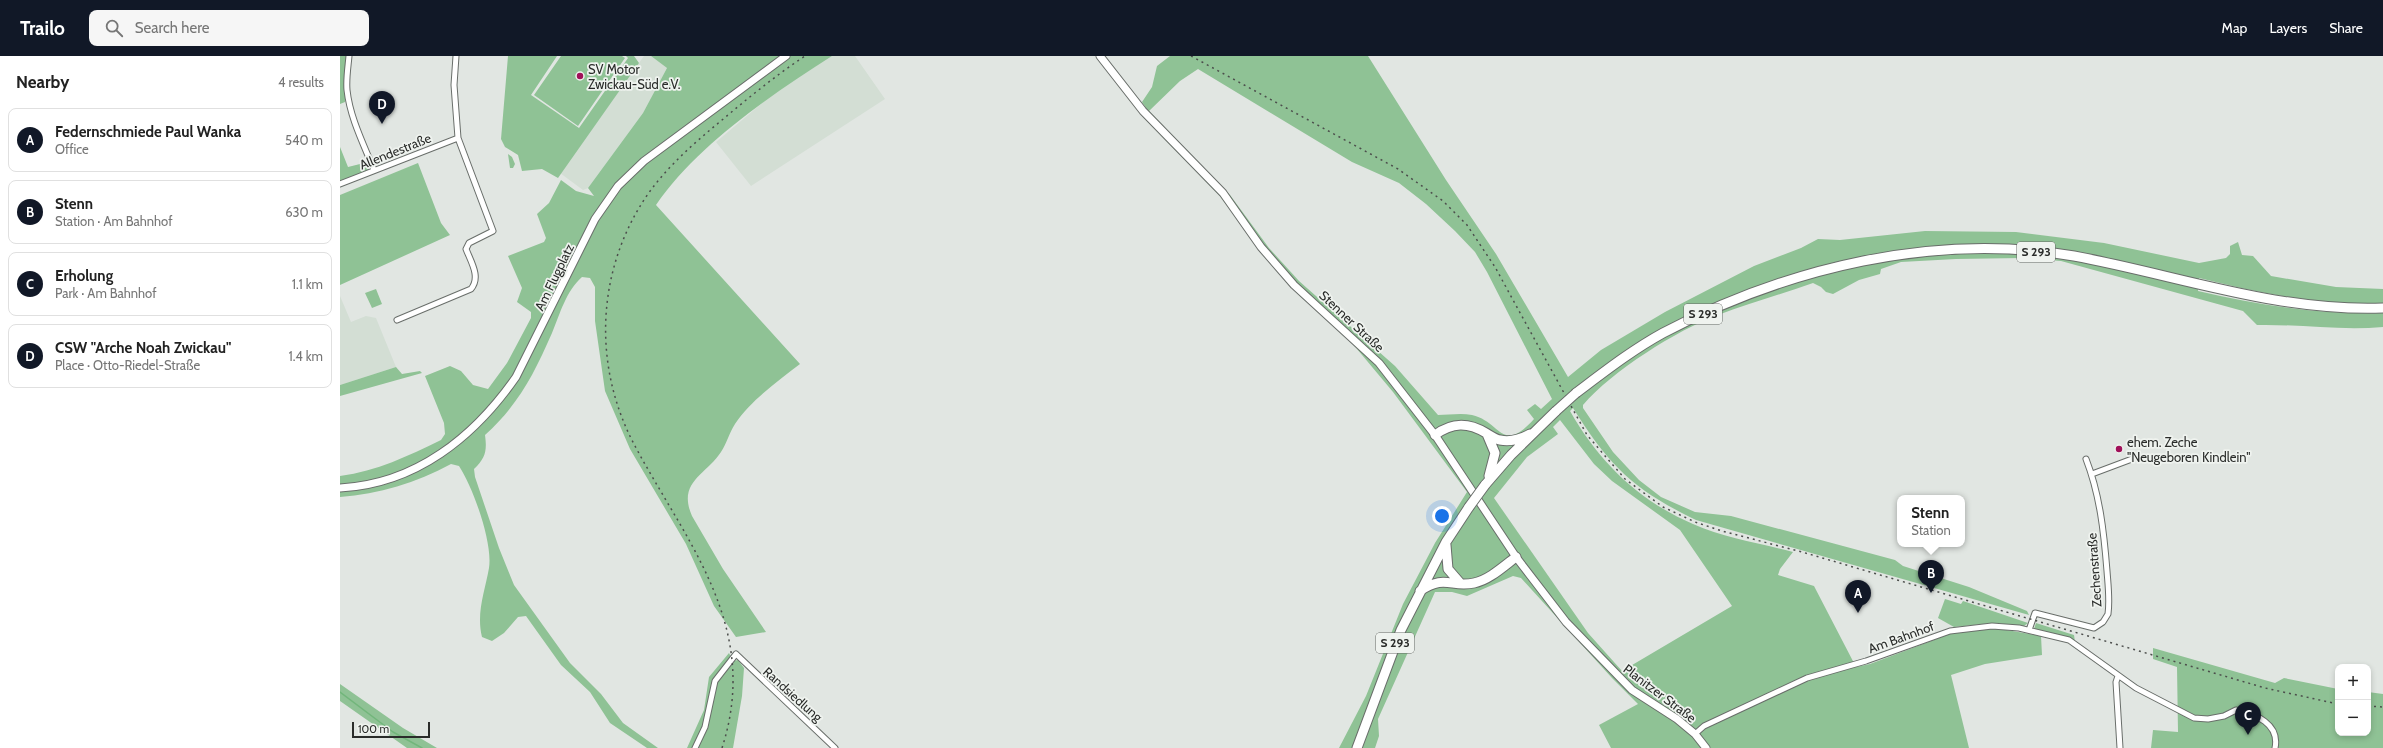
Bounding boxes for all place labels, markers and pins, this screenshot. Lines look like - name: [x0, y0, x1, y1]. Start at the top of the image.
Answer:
- place label: SV Motor Zwickau-Süd e.V.: [588, 61, 681, 92]
- marker: SV Motor Zwickau-Süd e.V.: [575, 71, 585, 81]
- pin: D: [369, 91, 395, 124]
- place label: ehem. Zeche "Neugeboren Kindlein": [2127, 434, 2250, 465]
- marker: ehem. Zeche "Neugeboren Kindlein": [2114, 444, 2124, 454]
- pin: B: [1918, 560, 1944, 593]
- pin: A: [1845, 580, 1871, 613]
- pin: C: [2235, 702, 2261, 735]

